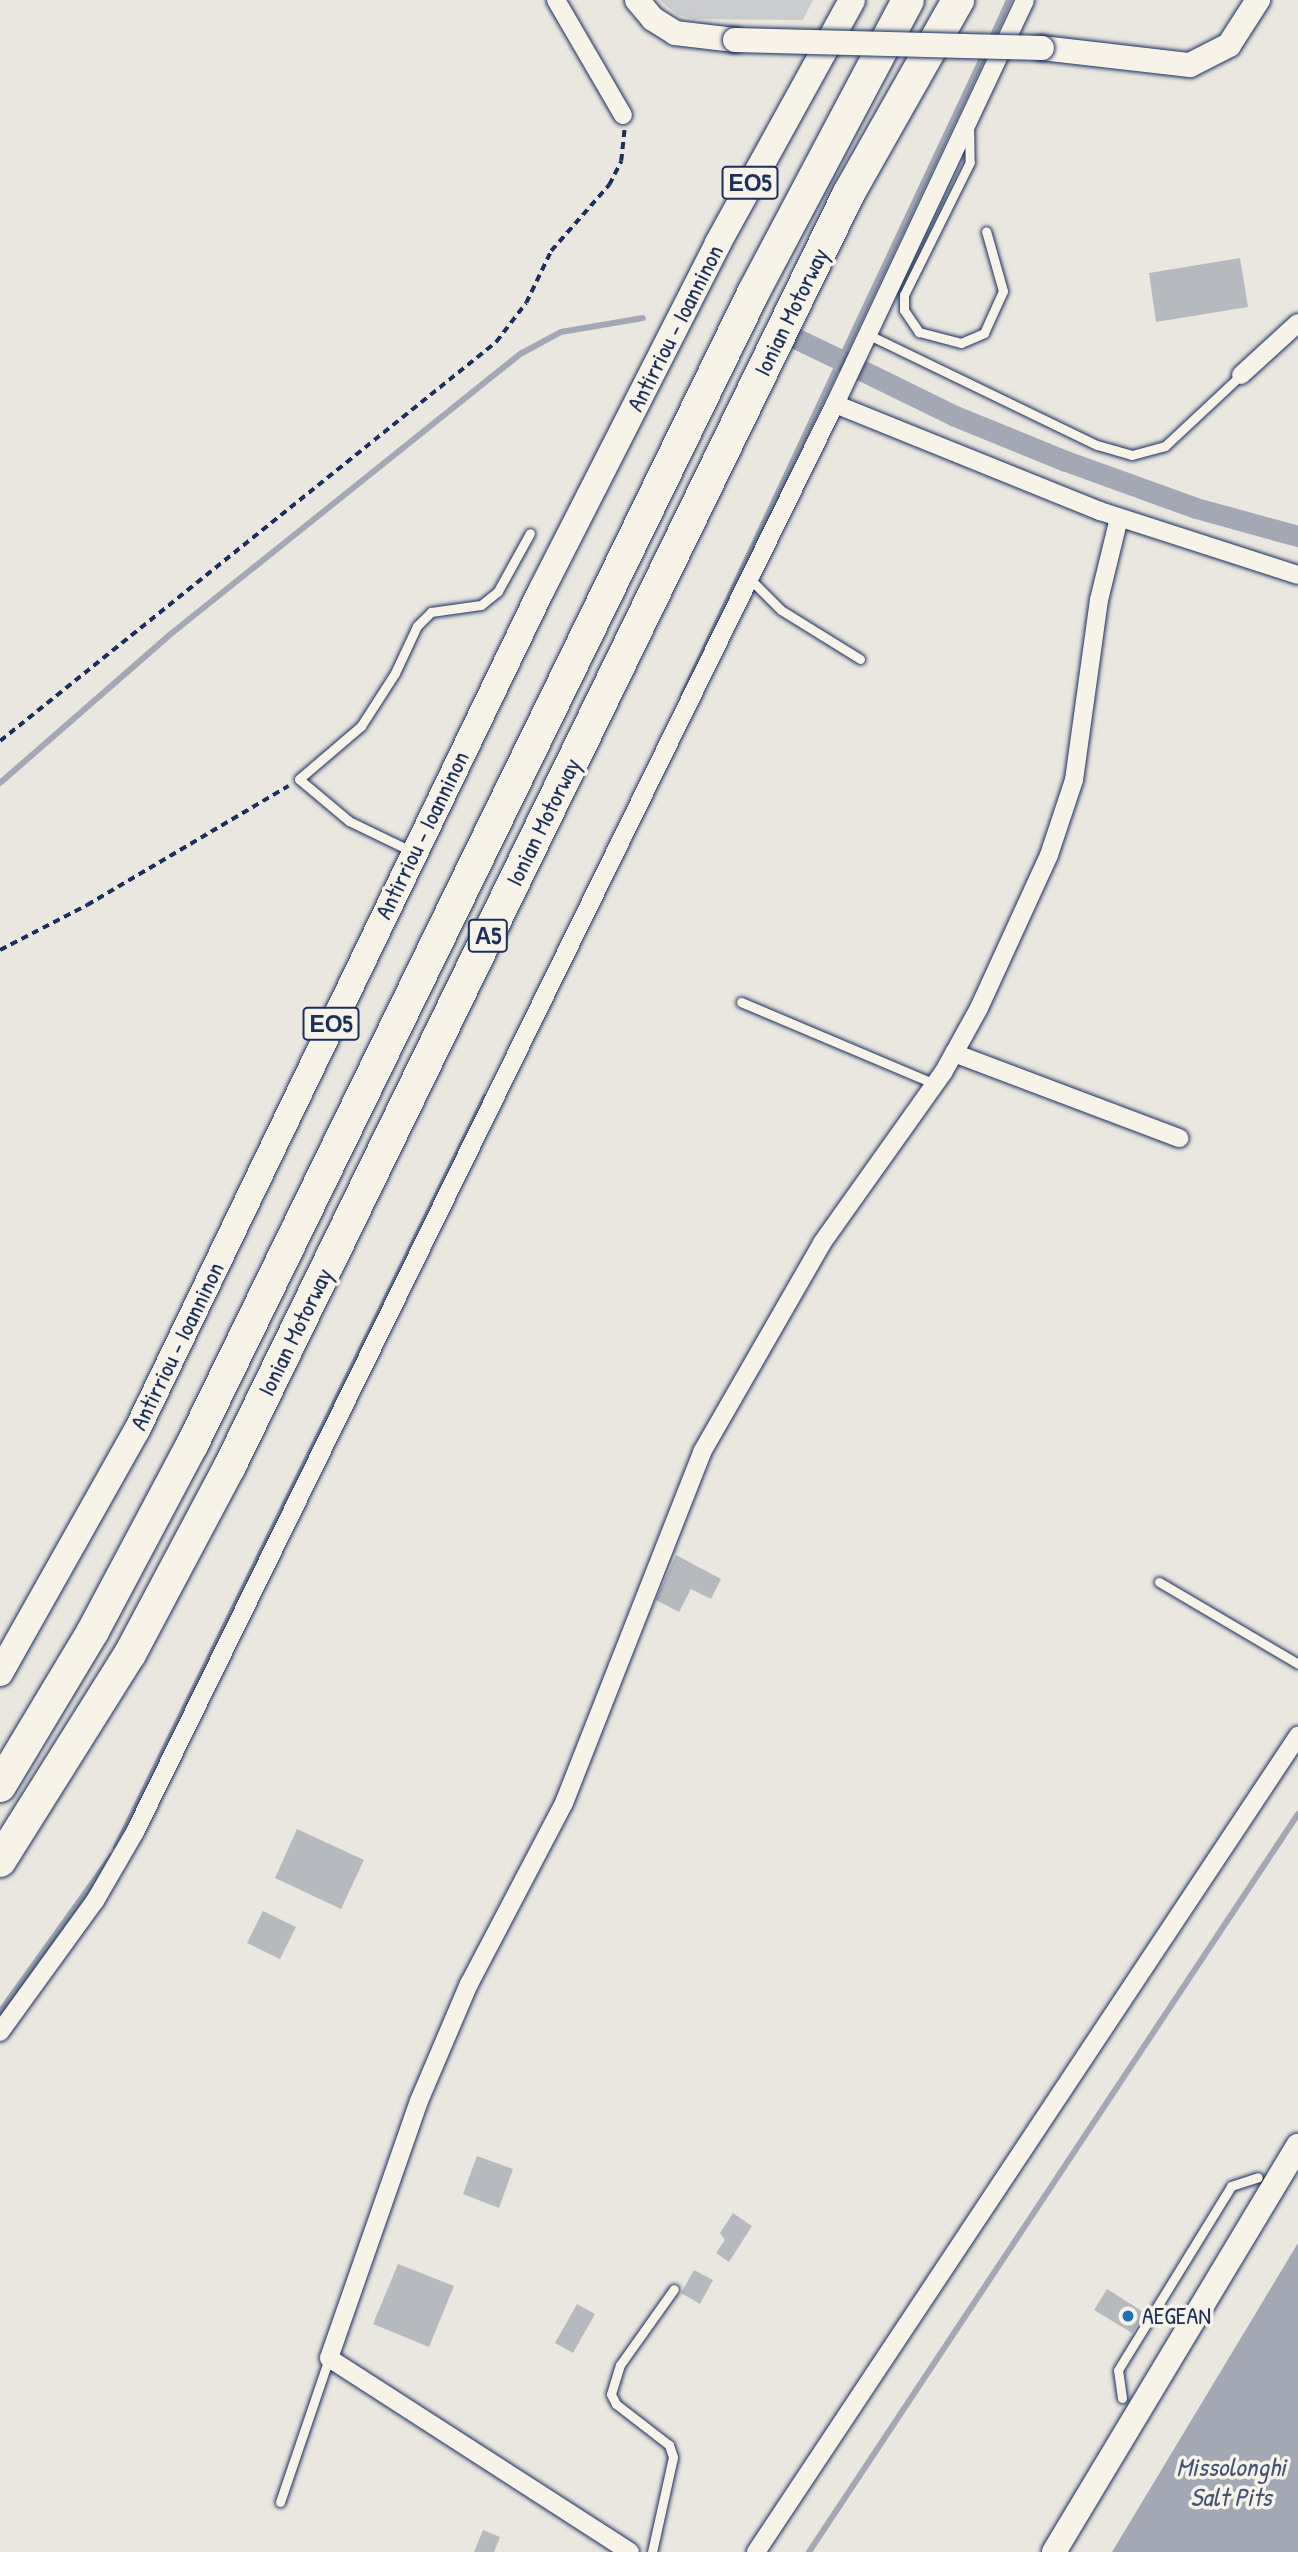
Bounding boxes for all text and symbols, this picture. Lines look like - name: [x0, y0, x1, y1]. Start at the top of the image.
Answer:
- road number: ΕΟ5: [720, 164, 780, 202]
- street label: Antirriou - Ioanninon: [621, 240, 729, 416]
- street label: Ionian Motorway: [748, 243, 834, 381]
- street label: Antirriou - Ioanninon: [369, 746, 475, 924]
- street label: Ionian Motorway: [500, 753, 586, 891]
- road number: Α5: [467, 917, 509, 956]
- road number: ΕΟ5: [301, 1004, 361, 1044]
- street label: Antirriou - Ioanninon: [124, 1257, 230, 1435]
- street label: Ionian Motorway: [252, 1263, 338, 1401]
- place label: AEGEAN: [1142, 2302, 1211, 2330]
- marker: AEGEAN: [1120, 2308, 1136, 2324]
- water label: Missolonghi Salt Pits: [1176, 2451, 1286, 2512]

